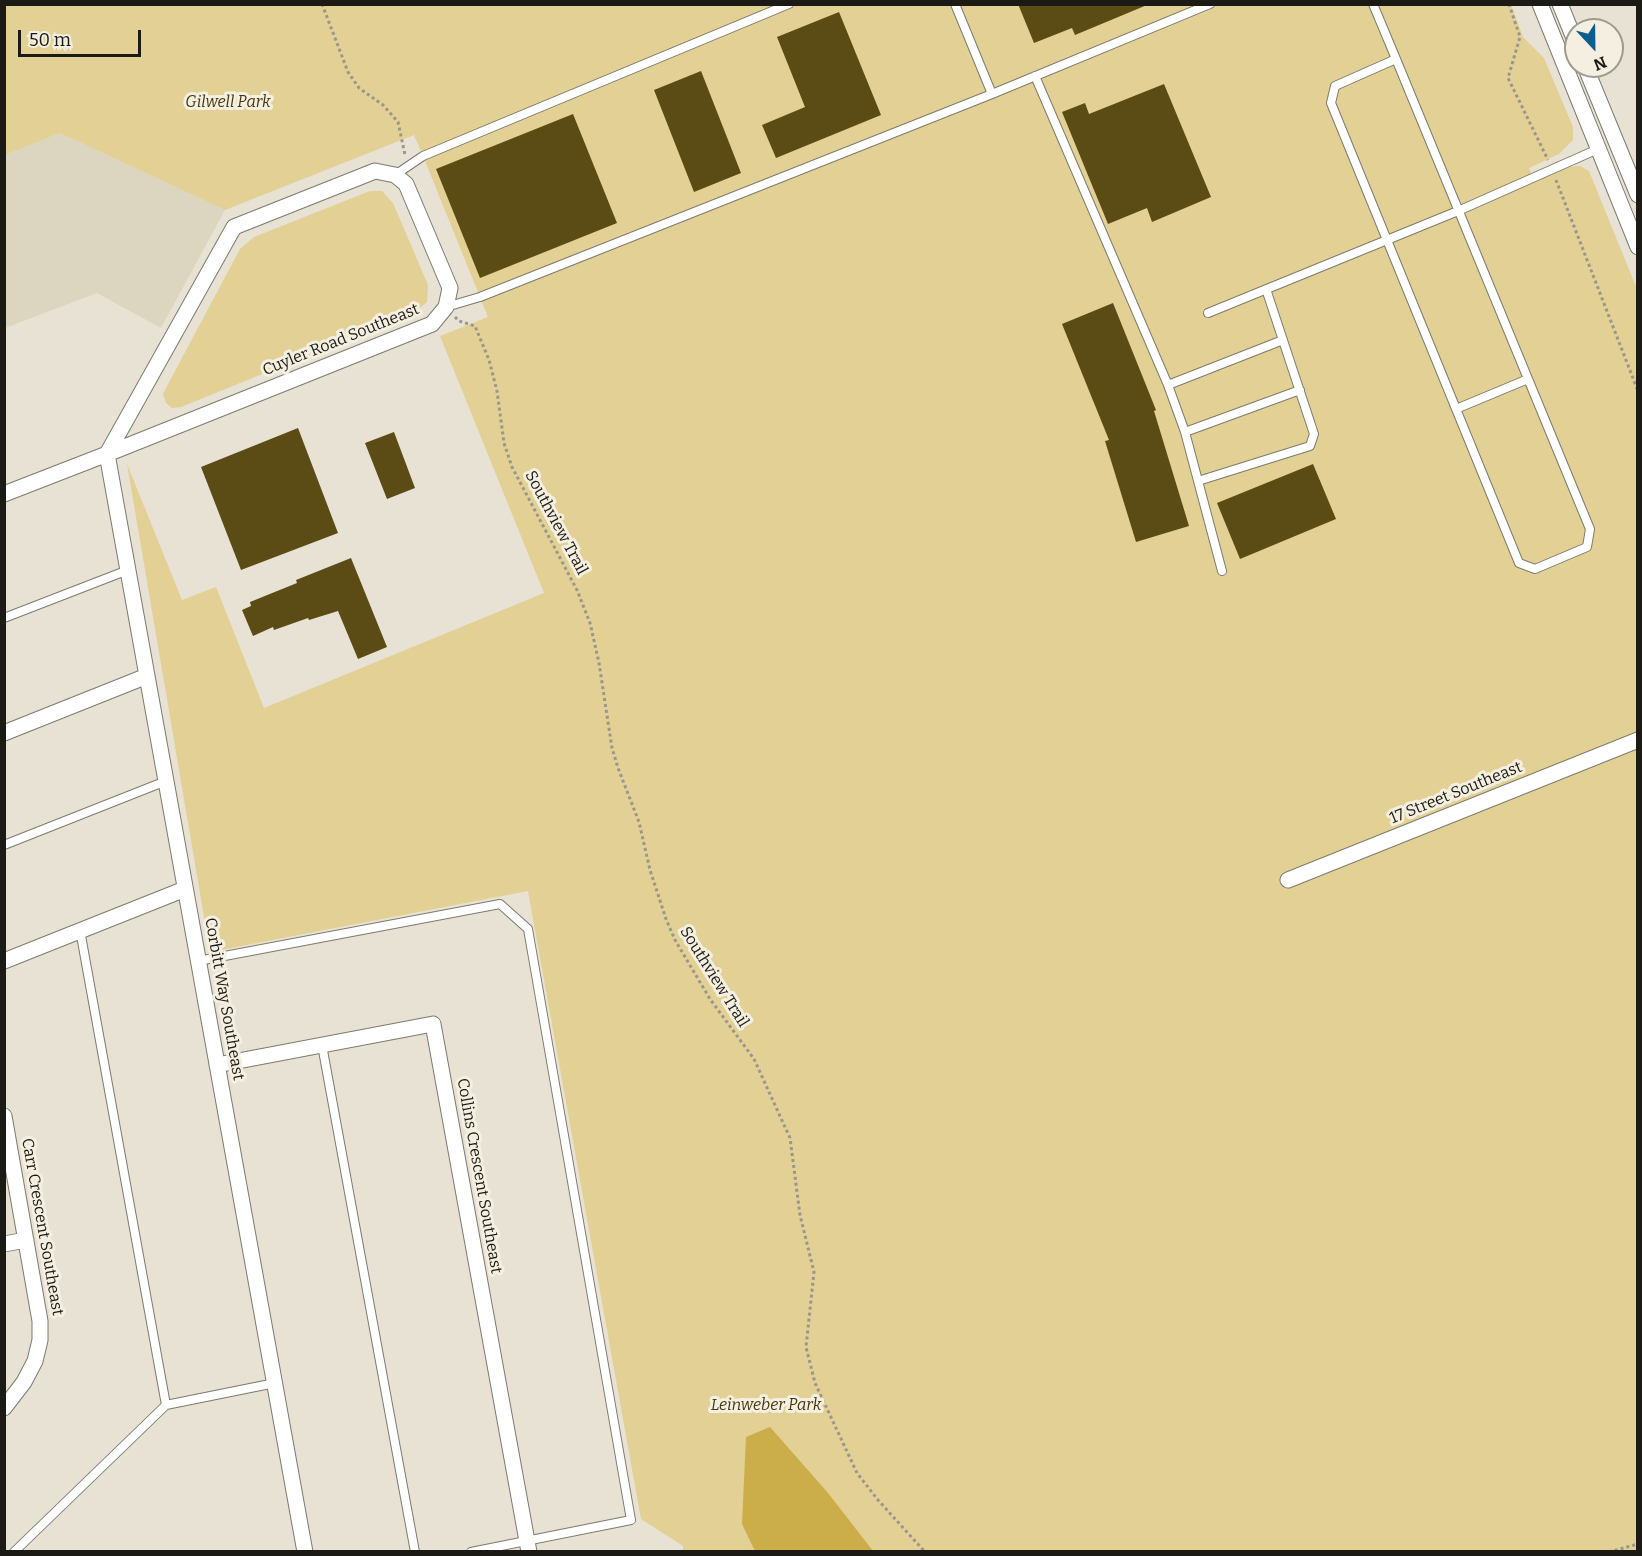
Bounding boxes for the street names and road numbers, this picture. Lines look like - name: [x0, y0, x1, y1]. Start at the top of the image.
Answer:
- street label: Cuyler Road Southeast: [260, 300, 422, 380]
- street label: Southview Trail: [521, 468, 591, 578]
- street label: 17 Street Southeast: [1387, 758, 1525, 828]
- street label: Corbitt Way Southeast: [200, 916, 248, 1082]
- street label: Southview Trail: [675, 923, 753, 1031]
- street label: Collins Crescent Southeast: [452, 1077, 506, 1275]
- street label: Carr Crescent Southeast: [17, 1137, 67, 1317]

